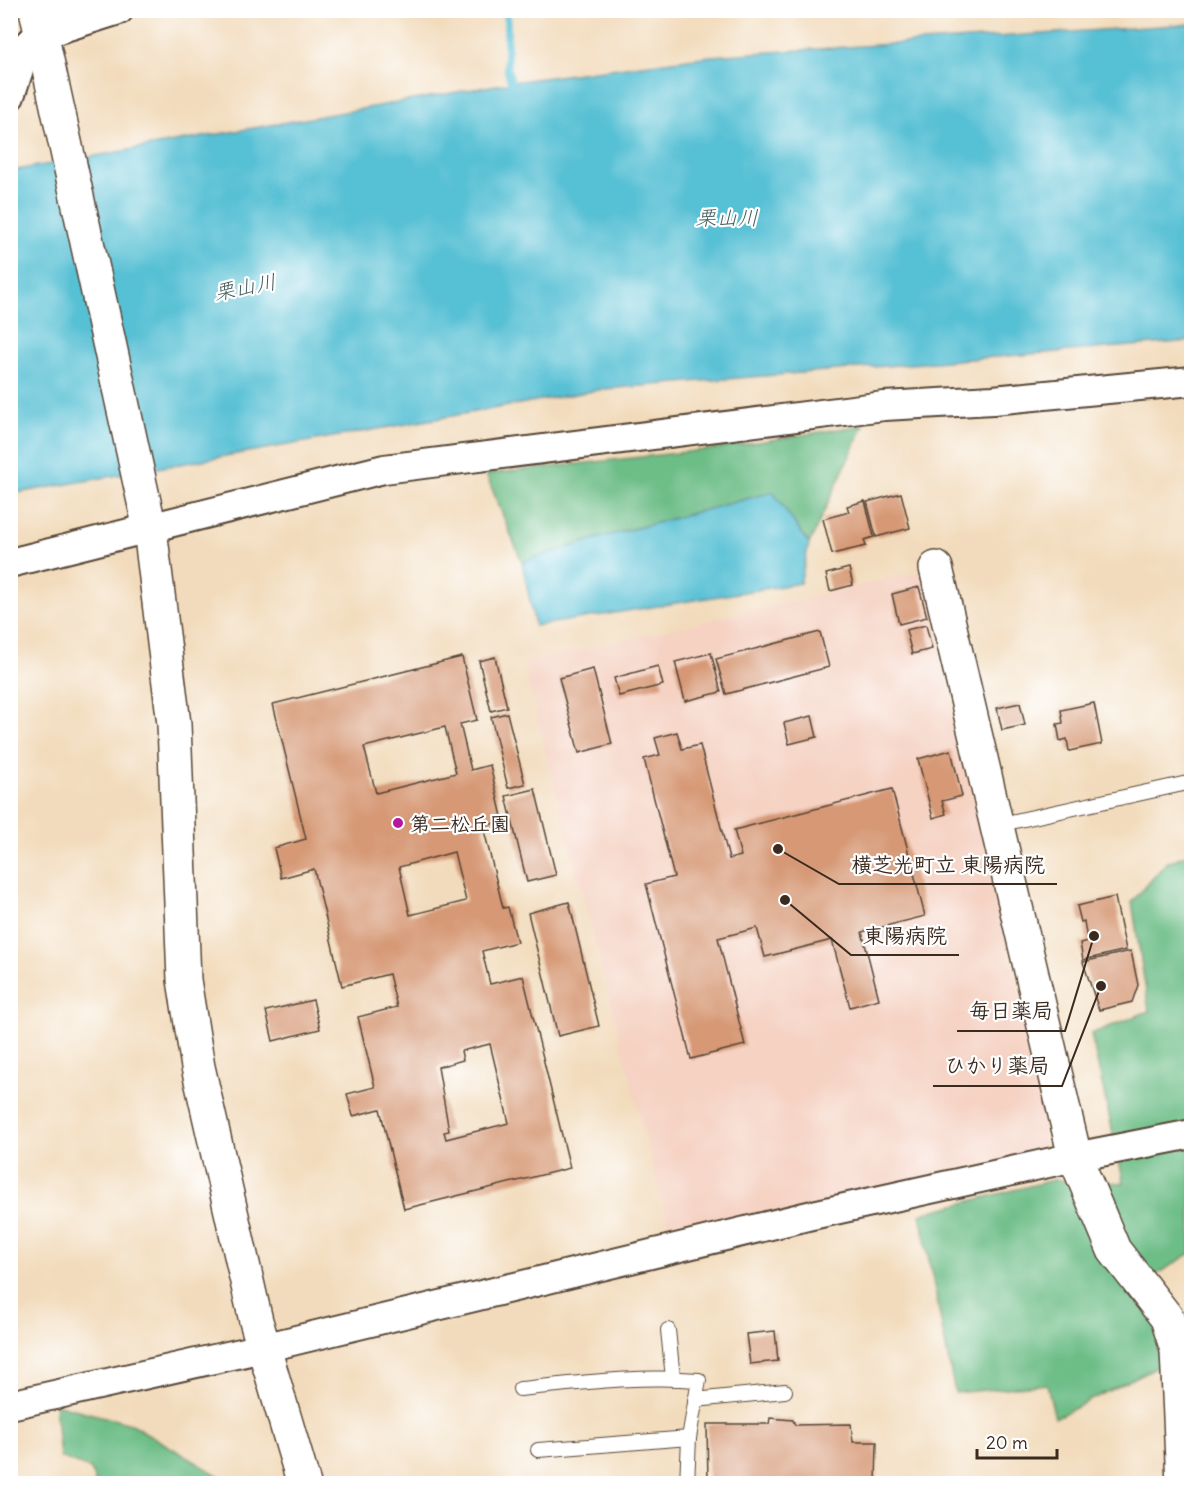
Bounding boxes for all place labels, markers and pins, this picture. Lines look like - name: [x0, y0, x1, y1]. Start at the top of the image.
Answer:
- place label: 第二松丘園: [410, 811, 510, 836]
- marker: 第二松丘園: [391, 816, 405, 830]
- callout: 横芝光町立 東陽病院: [839, 845, 1057, 884]
- callout: 東陽病院: [851, 916, 959, 955]
- callout: 毎日薬局: [957, 992, 1065, 1031]
- callout: ひかり薬局: [933, 1047, 1062, 1086]

